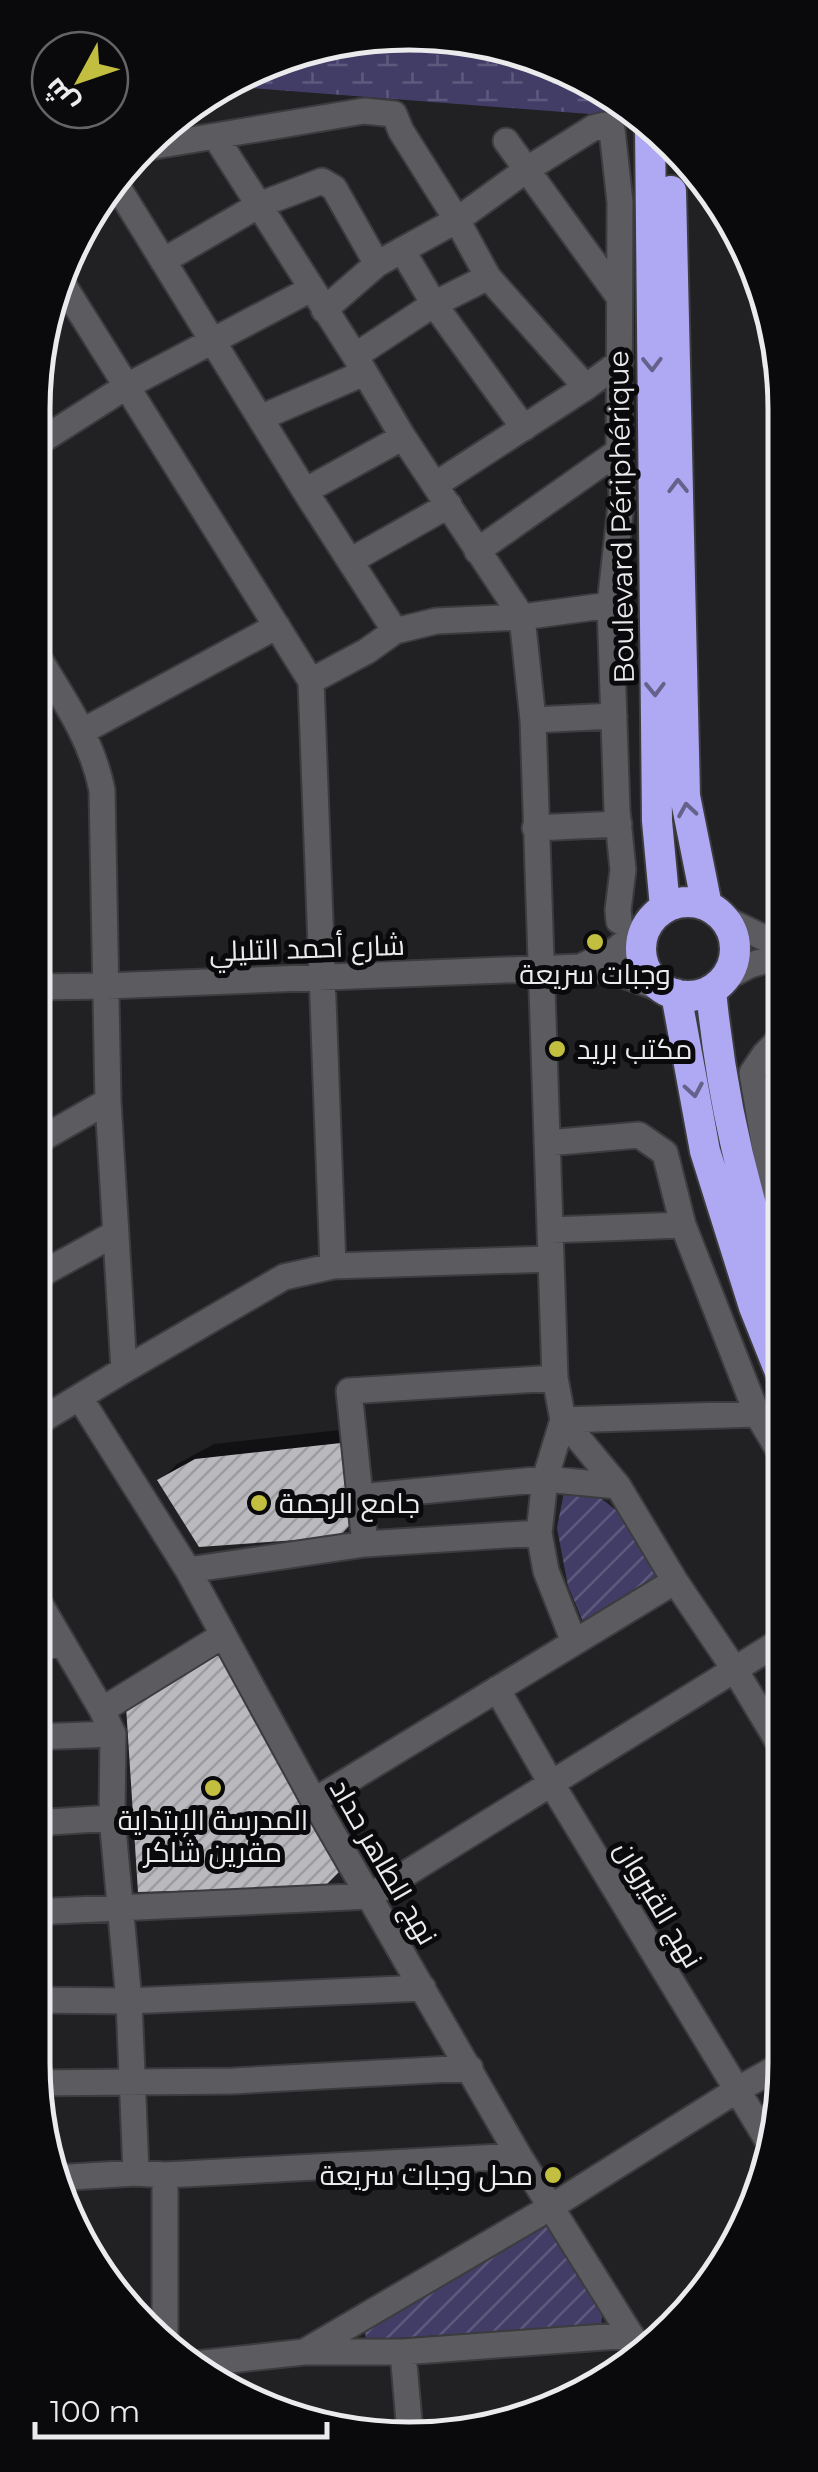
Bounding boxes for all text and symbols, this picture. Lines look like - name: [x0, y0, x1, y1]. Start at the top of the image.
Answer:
- north arrow: [30, 30, 130, 130]
- text: ش: [36, 71, 85, 121]
- street label: Boulevard Périphérique: [601, 350, 641, 684]
- one-way arrow: [642, 356, 663, 372]
- one-way arrow: [668, 477, 689, 493]
- one-way arrow: [645, 681, 666, 697]
- one-way arrow: [677, 802, 698, 819]
- street label: شارع أحمد التليلي: [209, 928, 406, 973]
- marker: وجبات سريعة: [584, 931, 606, 953]
- place label: وجبات سريعة: [519, 957, 671, 991]
- place label: مكتب بريد: [577, 1032, 692, 1066]
- marker: مكتب بريد: [546, 1038, 568, 1060]
- one-way arrow: [683, 1082, 704, 1098]
- place label: جامع الرحمة: [279, 1486, 420, 1522]
- marker: جامع الرحمة: [248, 1492, 270, 1514]
- street label: نهج الطاهر حداد: [321, 1773, 445, 1952]
- marker: المدرسة الإبتداية مقرين شاكر: [202, 1777, 224, 1799]
- place label: المدرسة الإبتداية مقرين شاكر: [118, 1803, 308, 1869]
- street label: نهج القيروان: [606, 1834, 710, 1975]
- place label: محل وجبات سريعة: [320, 2158, 533, 2192]
- marker: محل وجبات سريعة: [542, 2164, 564, 2186]
- scale bar: [35, 2377, 328, 2439]
- text: 100 m: [50, 2393, 140, 2430]

